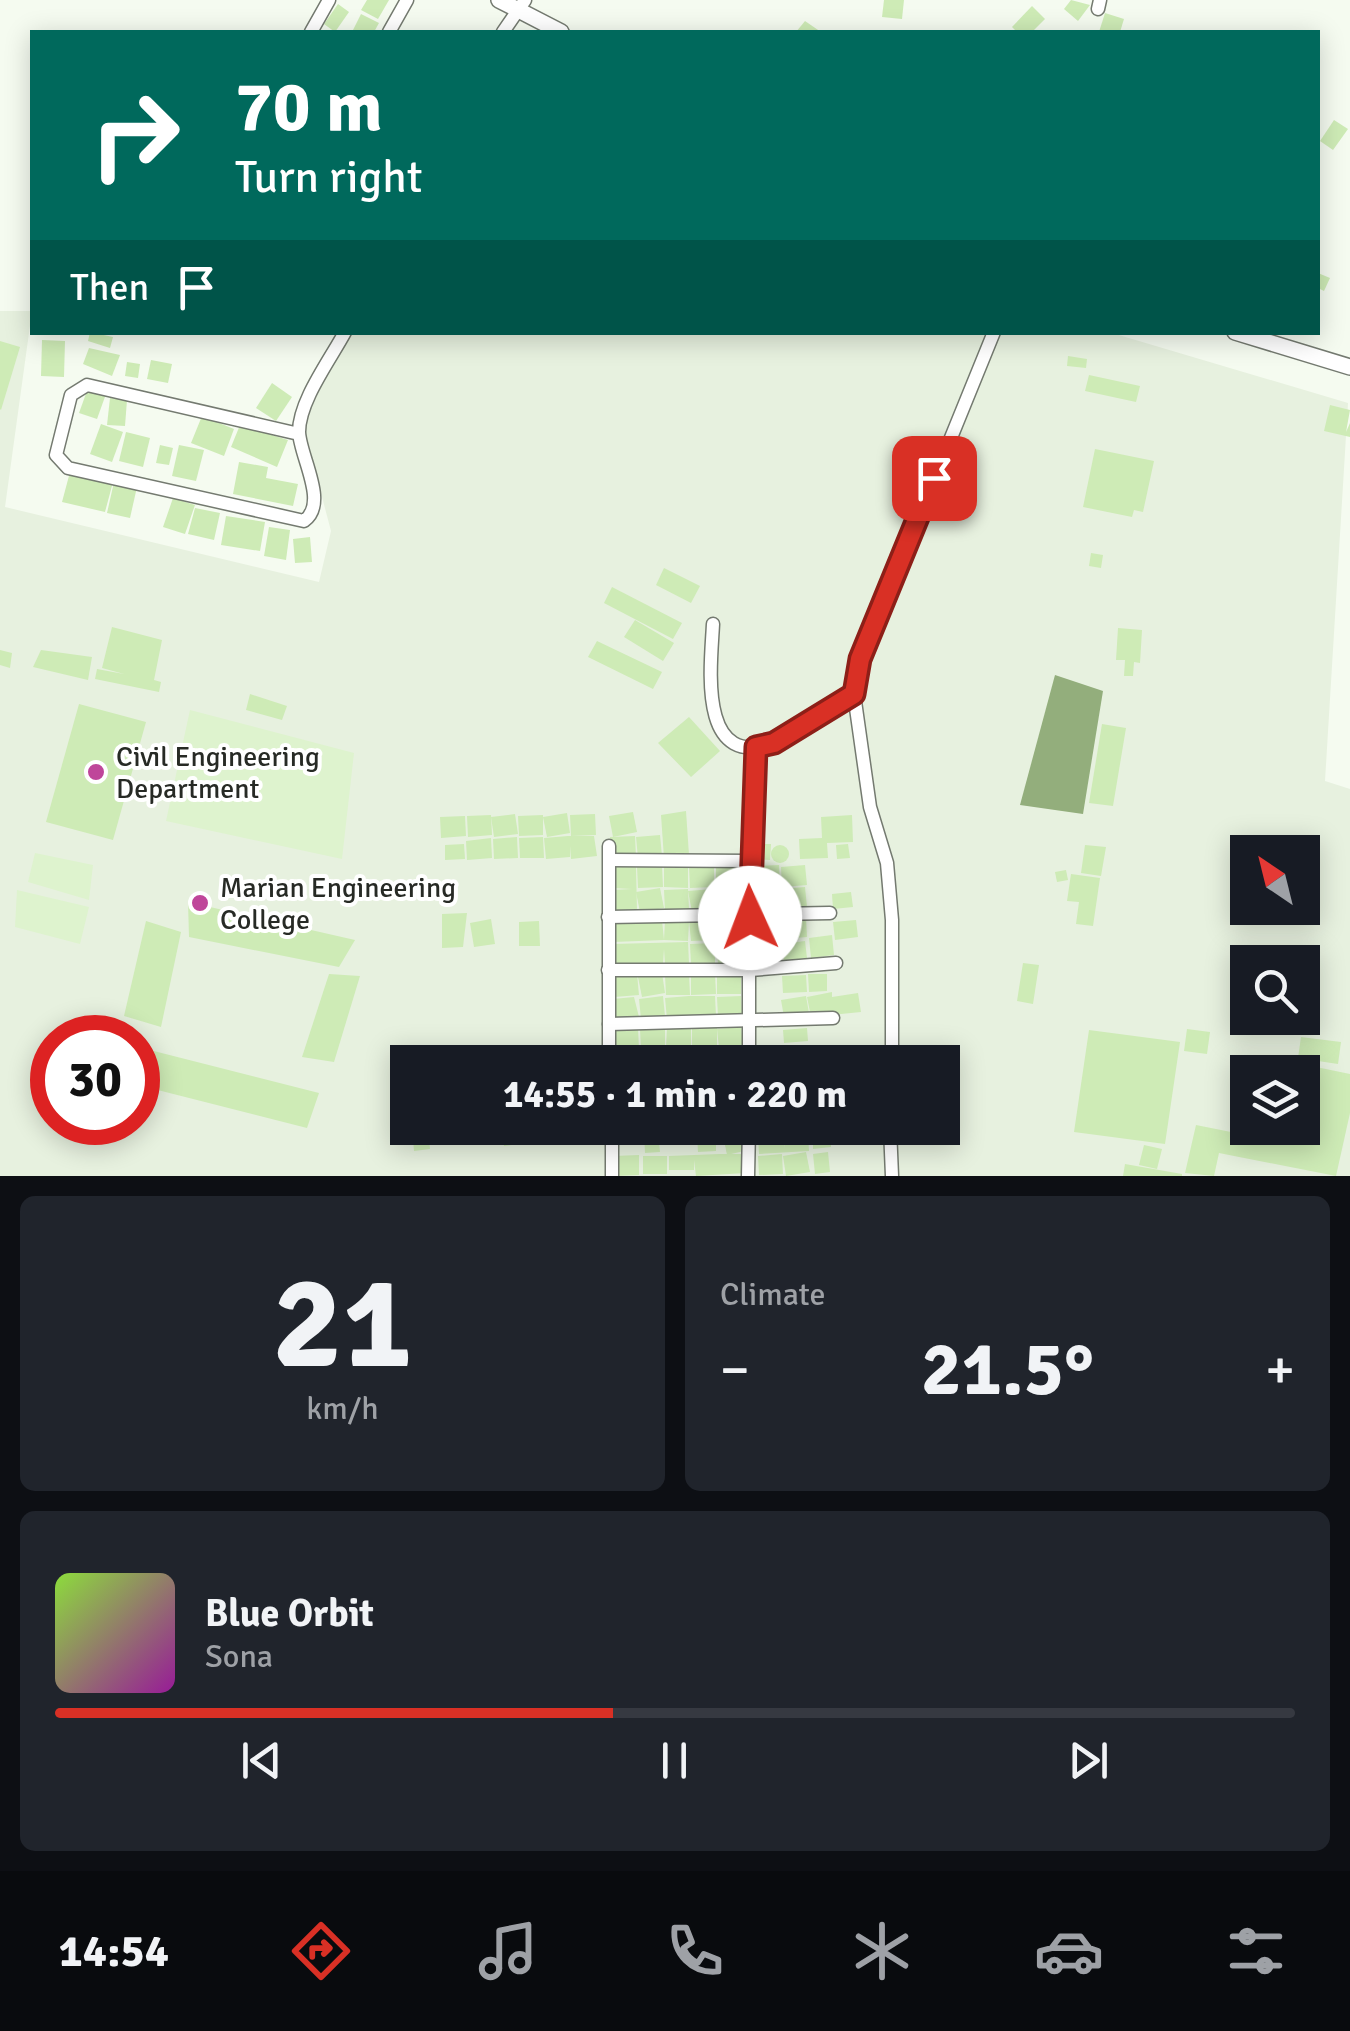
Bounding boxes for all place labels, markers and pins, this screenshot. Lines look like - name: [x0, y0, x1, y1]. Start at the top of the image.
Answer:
- pin: [892, 436, 977, 521]
- place label: Civil Engineering Department: [116, 740, 320, 806]
- marker: Civil Engineering Department: [85, 761, 107, 783]
- place label: Marian Engineering College: [220, 871, 456, 937]
- marker: Marian Engineering College: [189, 892, 211, 914]

